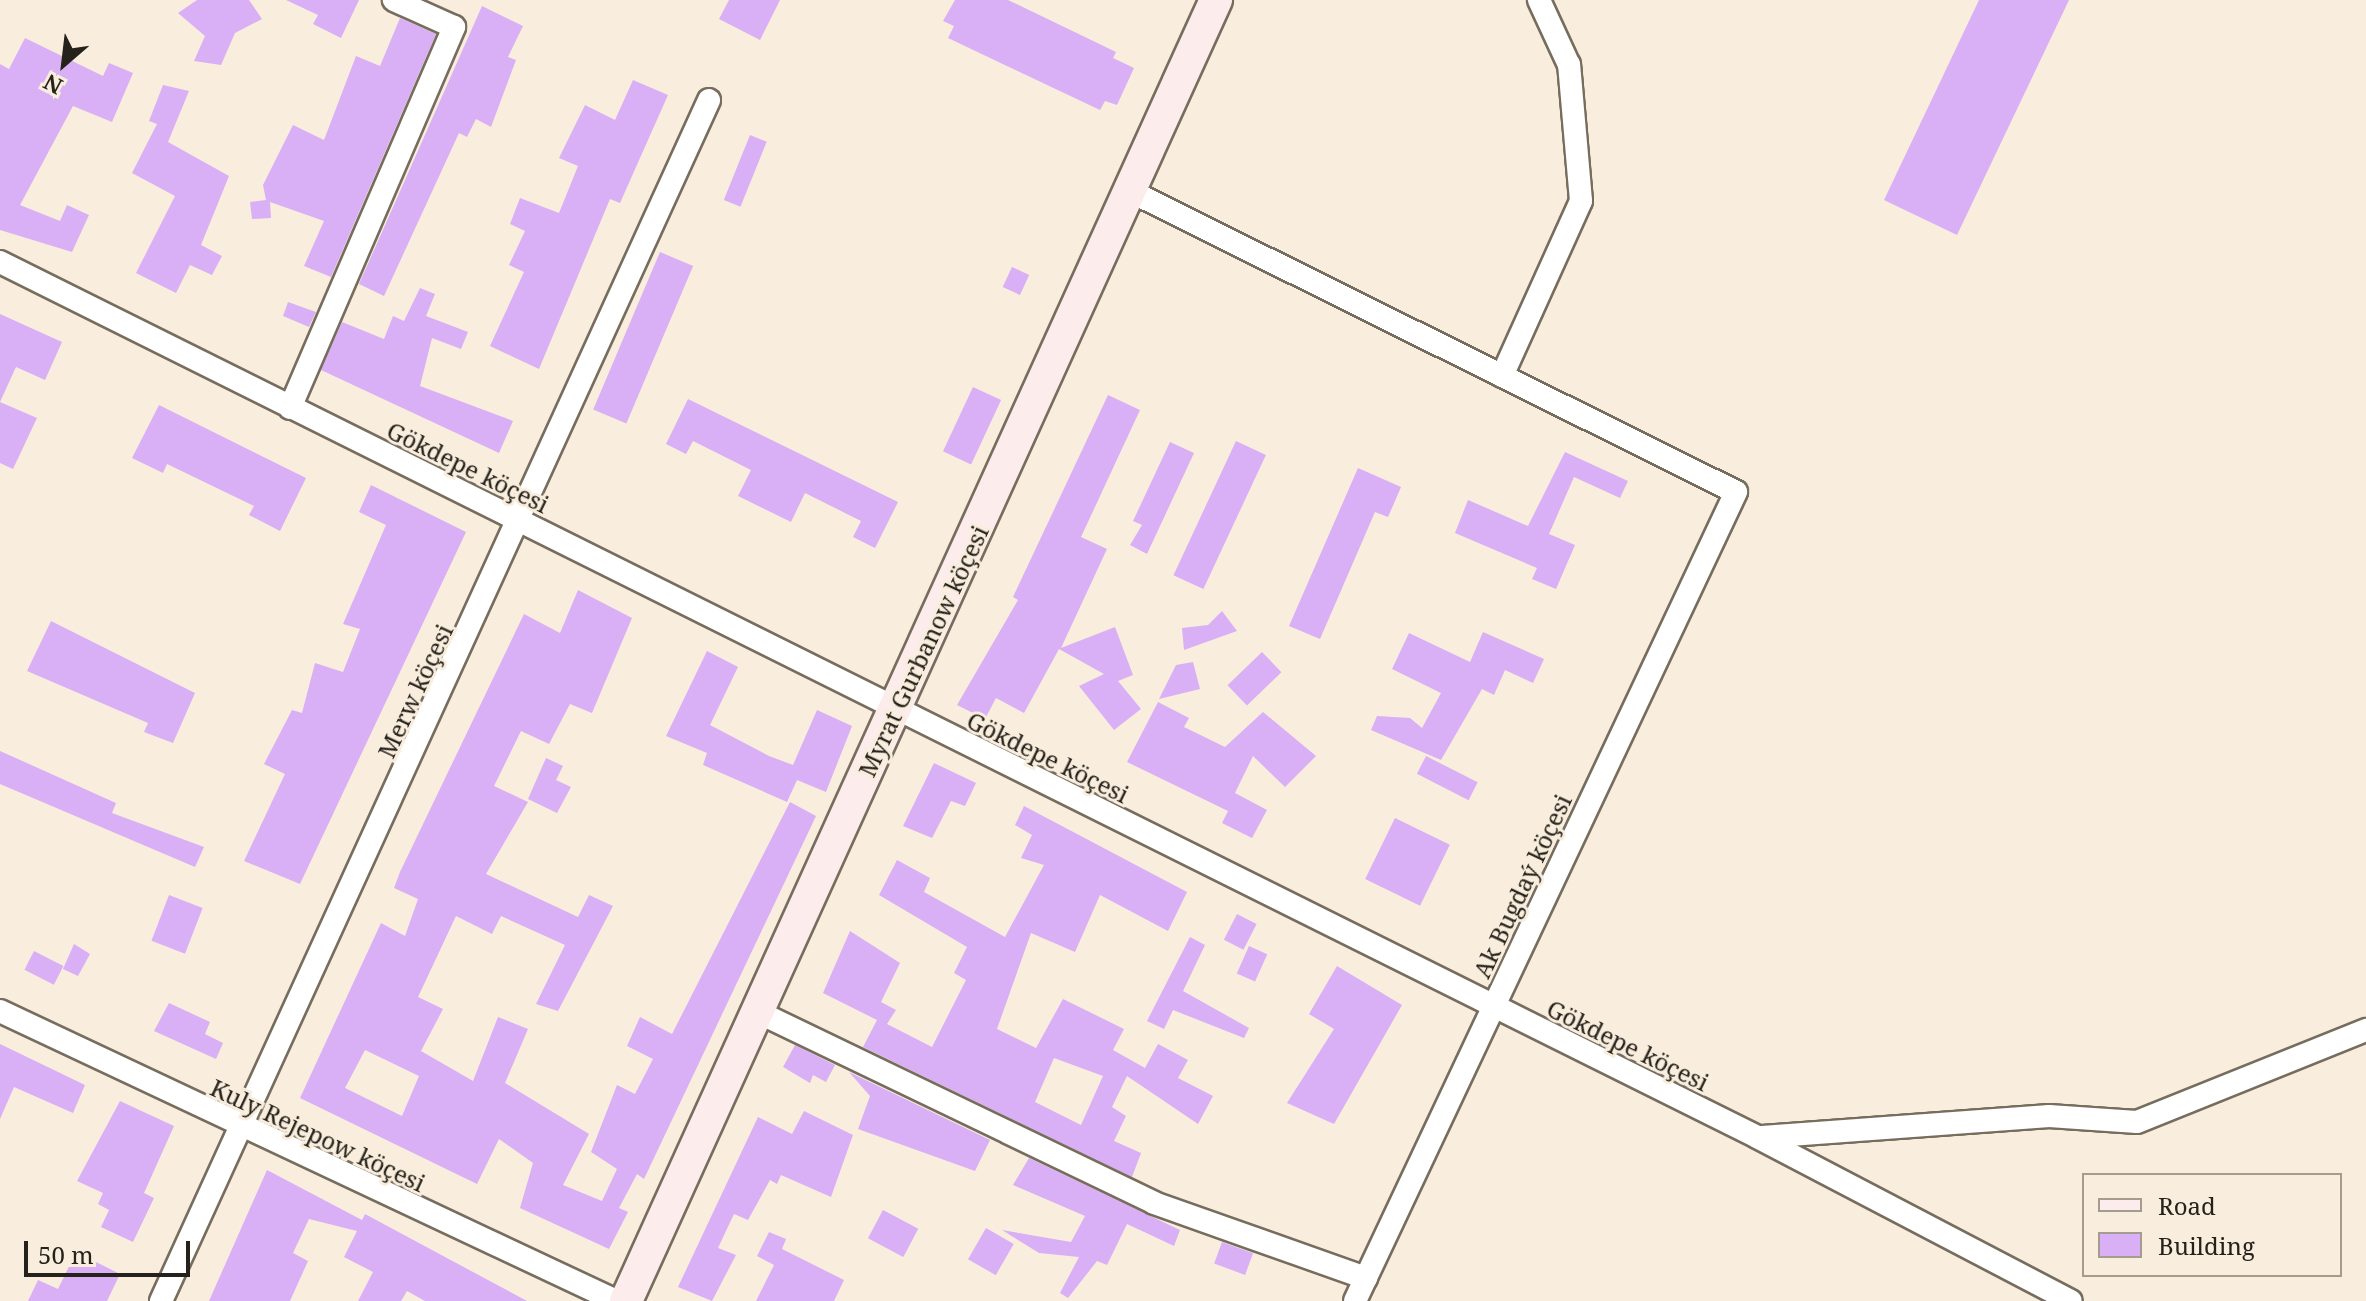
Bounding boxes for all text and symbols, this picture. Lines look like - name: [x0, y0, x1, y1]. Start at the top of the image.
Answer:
- north arrow: [24, 24, 104, 104]
- text: N: [38, 68, 67, 103]
- street label: Gökdepe köçesi: [382, 415, 554, 519]
- street label: Myrat Gurbanow köçesi: [852, 521, 994, 781]
- street label: Merw köçesi: [371, 620, 459, 762]
- street label: Gökdepe köçesi: [962, 705, 1134, 809]
- street label: Ak Bugdaý köçesi: [1467, 790, 1577, 982]
- street label: Gökdepe köçesi: [1542, 993, 1714, 1097]
- street label: Kuly Rejepow köçesi: [206, 1073, 430, 1197]
- legend: [2082, 1173, 2342, 1277]
- text: Road: [2158, 1189, 2216, 1222]
- scale bar: [28, 1225, 194, 1275]
- text: Building: [2158, 1229, 2255, 1262]
- text: 50 m: [38, 1238, 94, 1271]

